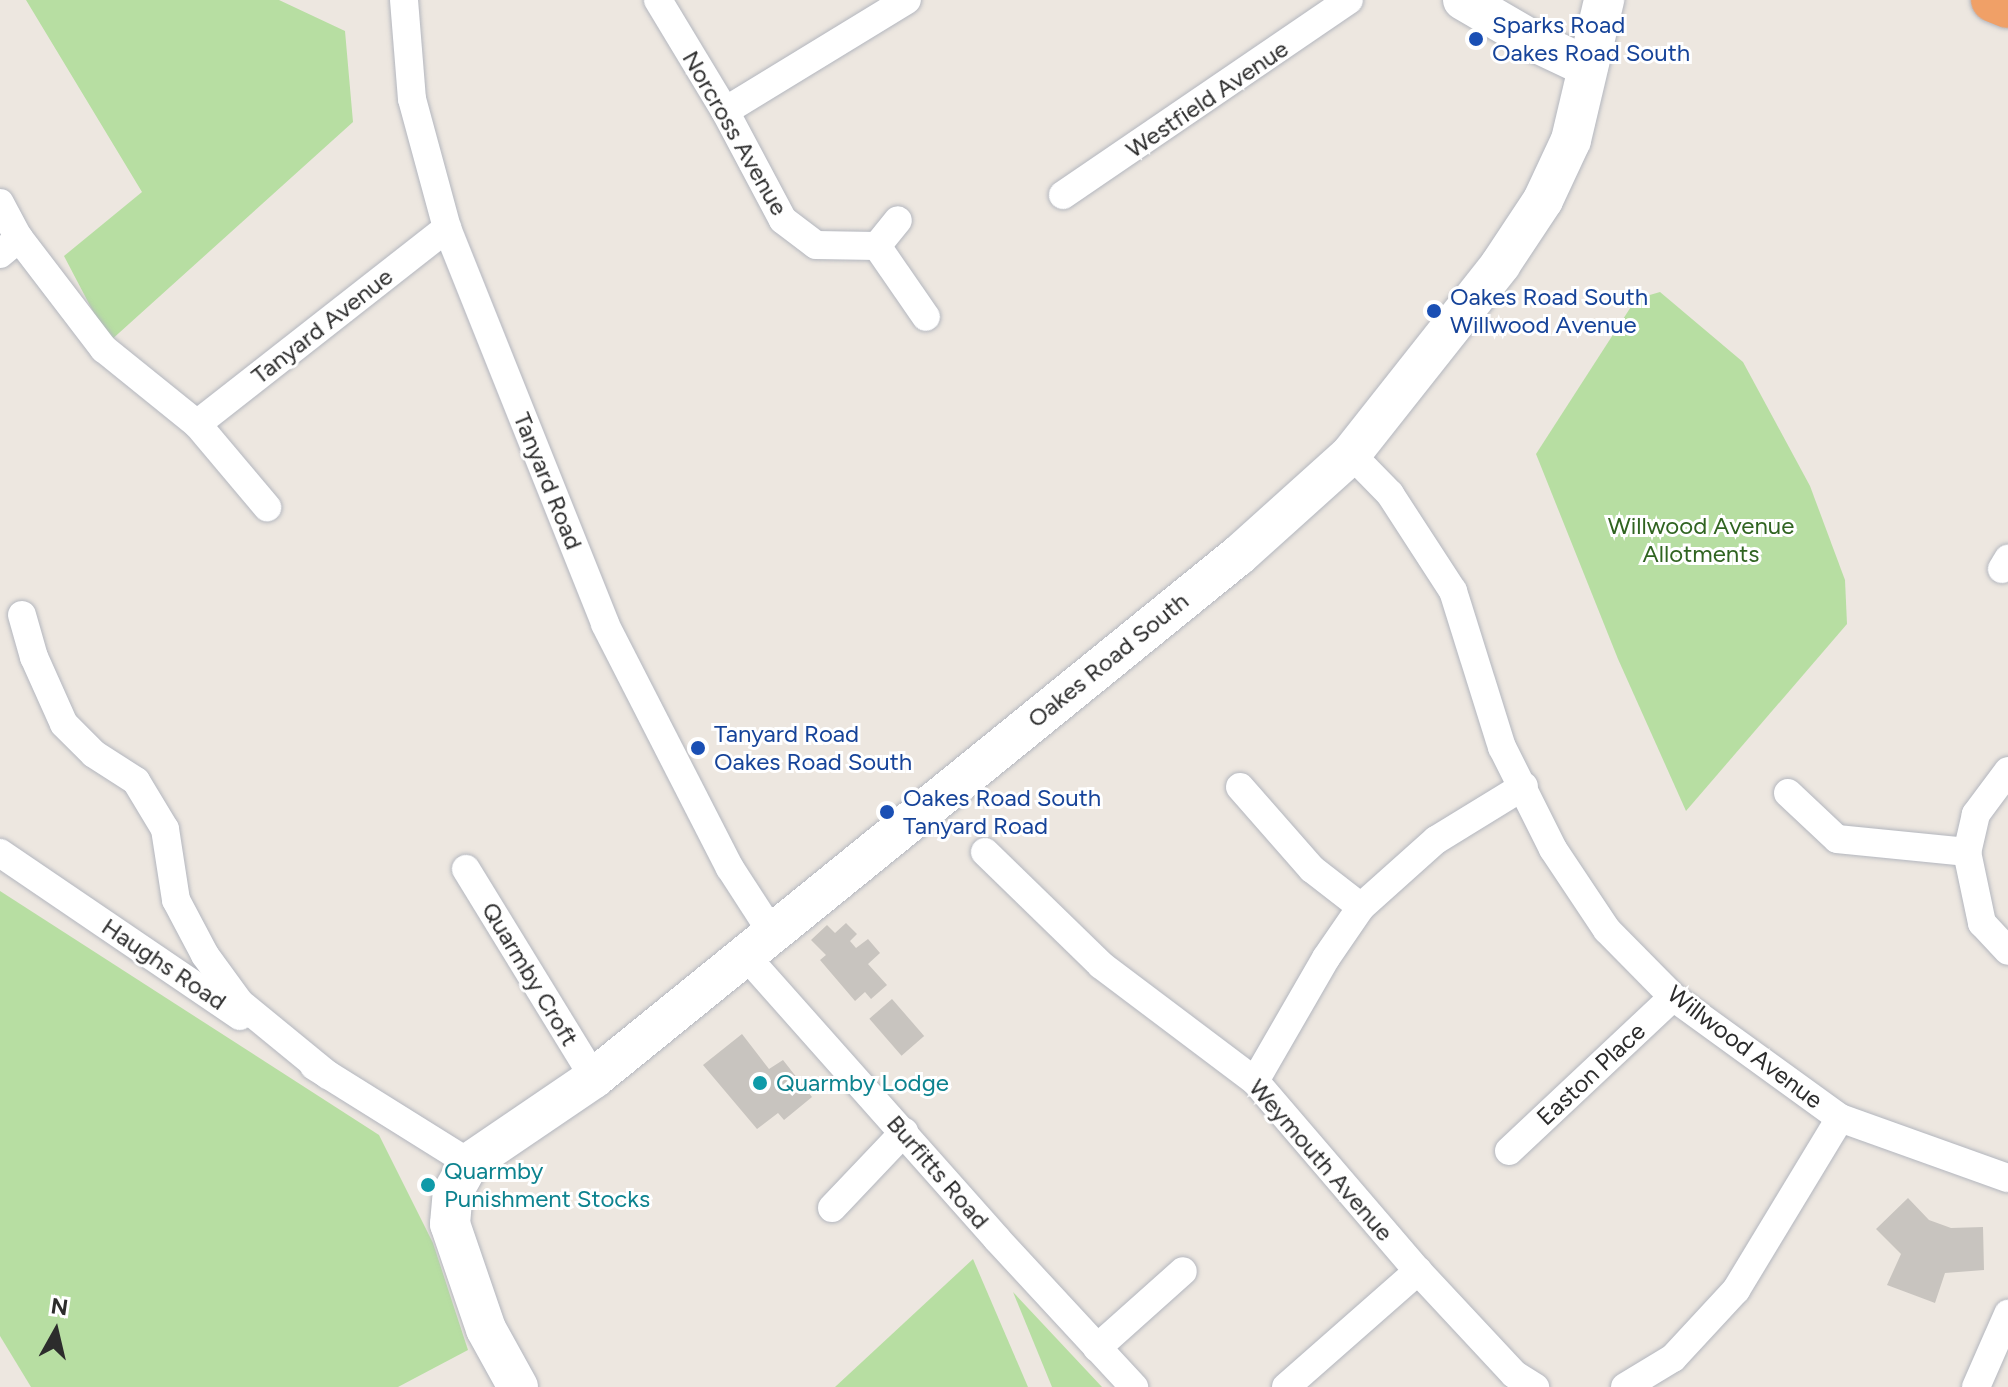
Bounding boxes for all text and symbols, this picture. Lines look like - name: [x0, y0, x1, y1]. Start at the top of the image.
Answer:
- place label: Sparks Road Oakes Road South: [1492, 11, 1690, 67]
- marker: Sparks Road Oakes Road South: [1467, 30, 1485, 48]
- street label: Westfield Avenue: [1120, 34, 1294, 164]
- street label: Norcross Avenue: [676, 46, 794, 220]
- street label: Tanyard Avenue: [246, 262, 398, 390]
- place label: Oakes Road South Willwood Avenue: [1450, 283, 1648, 339]
- marker: Oakes Road South Willwood Avenue: [1425, 302, 1443, 320]
- street label: Tanyard Road: [507, 408, 589, 554]
- park label: Willwood Avenue Allotments: [1608, 512, 1794, 568]
- street label: Oakes Road South: [1022, 586, 1194, 734]
- place label: Tanyard Road Oakes Road South: [714, 720, 912, 776]
- marker: Tanyard Road Oakes Road South: [689, 739, 707, 757]
- place label: Oakes Road South Tanyard Road: [903, 784, 1101, 840]
- marker: Oakes Road South Tanyard Road: [878, 803, 896, 821]
- street label: Quarmby Croft: [476, 897, 584, 1051]
- street label: Haughs Road: [96, 912, 232, 1016]
- street label: Willwood Avenue: [1662, 979, 1828, 1115]
- street label: Easton Place: [1531, 1017, 1651, 1131]
- place label: Quarmby Lodge: [776, 1069, 949, 1097]
- street label: Weymouth Avenue: [1243, 1073, 1399, 1247]
- marker: Quarmby Lodge: [751, 1074, 769, 1092]
- street label: Burfitts Road: [881, 1109, 995, 1235]
- place label: Quarmby Punishment Stocks: [444, 1157, 650, 1213]
- marker: Quarmby Punishment Stocks: [419, 1176, 437, 1194]
- north arrow: [16, 1291, 96, 1371]
- text: N: [49, 1292, 70, 1321]

